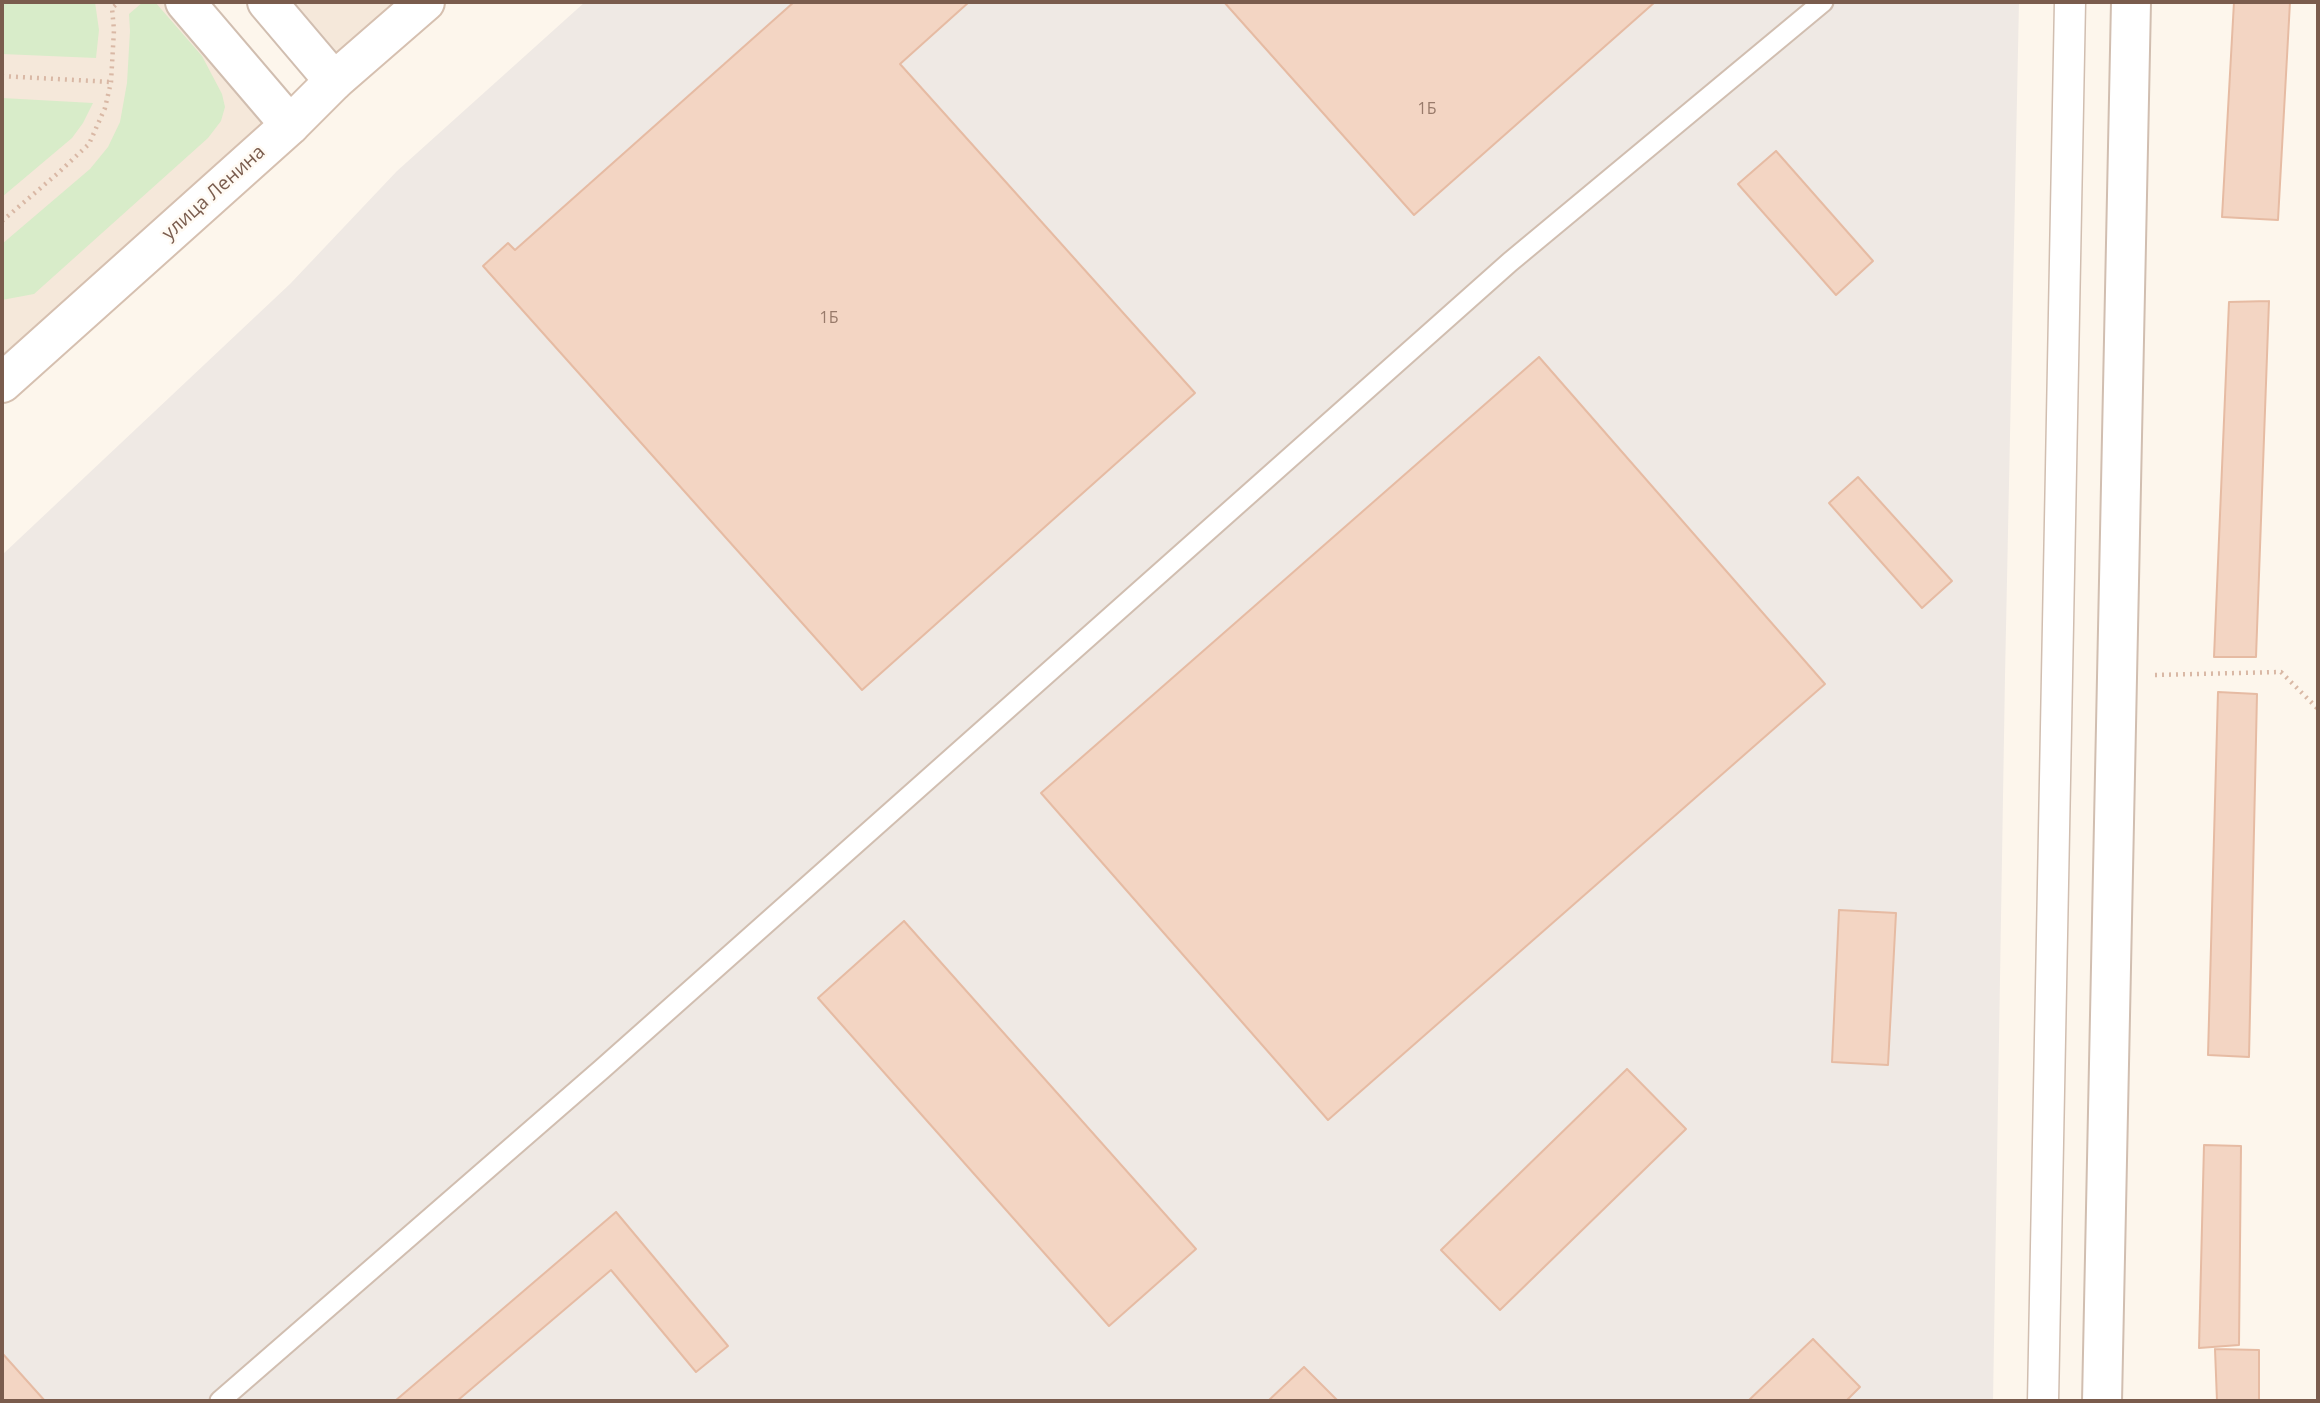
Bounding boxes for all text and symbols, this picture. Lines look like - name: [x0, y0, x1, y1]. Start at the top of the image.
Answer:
- house number: 1Б: [1418, 99, 1436, 119]
- street label: улица Ленина: [158, 141, 270, 245]
- house number: 1Б: [820, 308, 838, 328]

